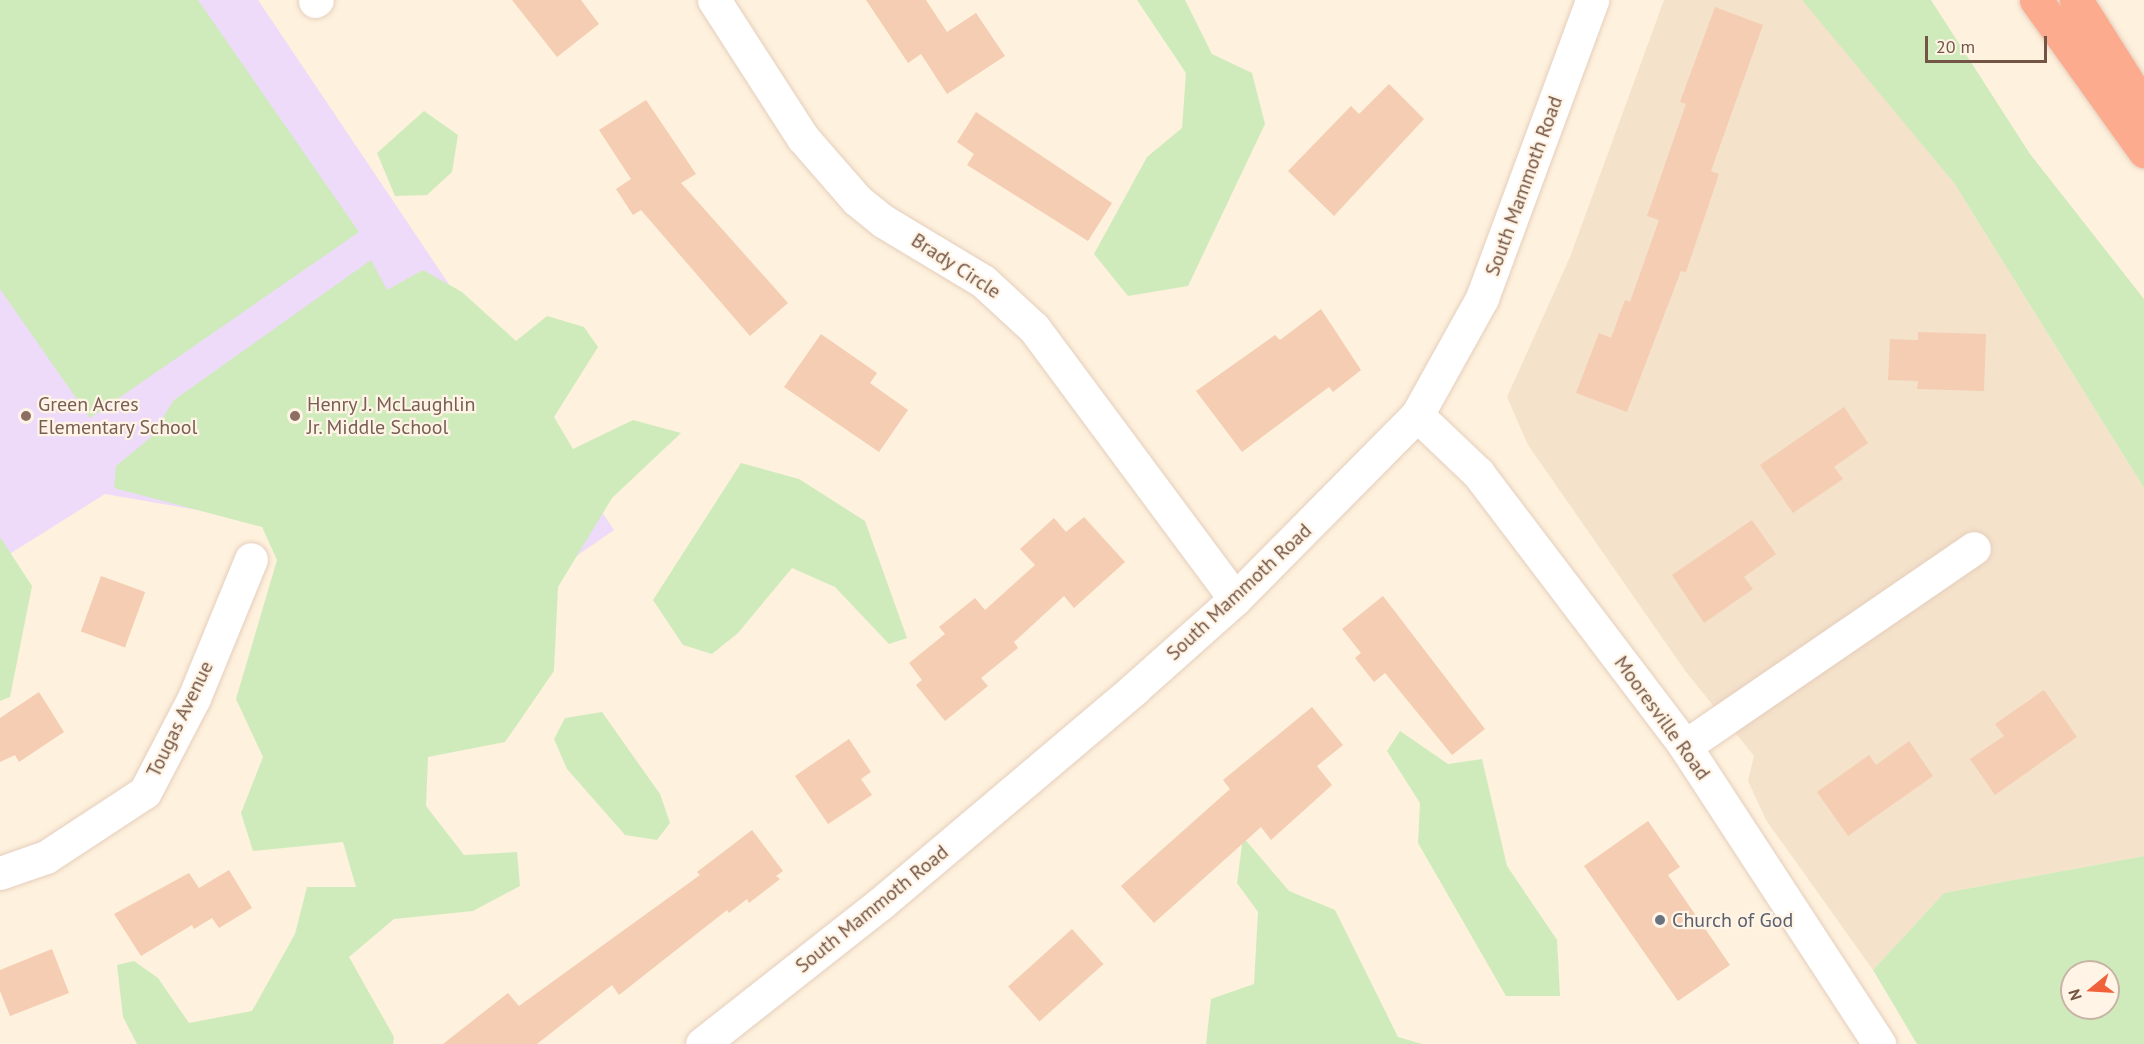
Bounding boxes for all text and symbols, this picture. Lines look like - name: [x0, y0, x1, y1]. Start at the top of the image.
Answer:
- scale bar: [1928, 24, 2050, 62]
- text: 20 m: [1936, 35, 1975, 58]
- street label: South Mammoth Road: [1480, 93, 1568, 279]
- street label: Brady Circle: [907, 228, 1005, 304]
- place label: Green Acres Elementary School: [38, 392, 198, 439]
- place label: Henry J. McLaughlin Jr. Middle School: [307, 392, 478, 439]
- marker: Green Acres Elementary School: [19, 409, 33, 423]
- marker: Henry J. McLaughlin Jr. Middle School: [288, 409, 302, 423]
- street label: South Mammoth Road: [1162, 519, 1316, 665]
- street label: Mooresville Road: [1609, 651, 1715, 785]
- street label: Tougas Avenue: [141, 657, 219, 781]
- street label: South Mammoth Road: [791, 840, 953, 978]
- place label: Church of God: [1672, 908, 1793, 932]
- marker: Church of God: [1653, 913, 1667, 927]
- north arrow: [2060, 960, 2120, 1020]
- text: N: [2064, 987, 2086, 1003]

